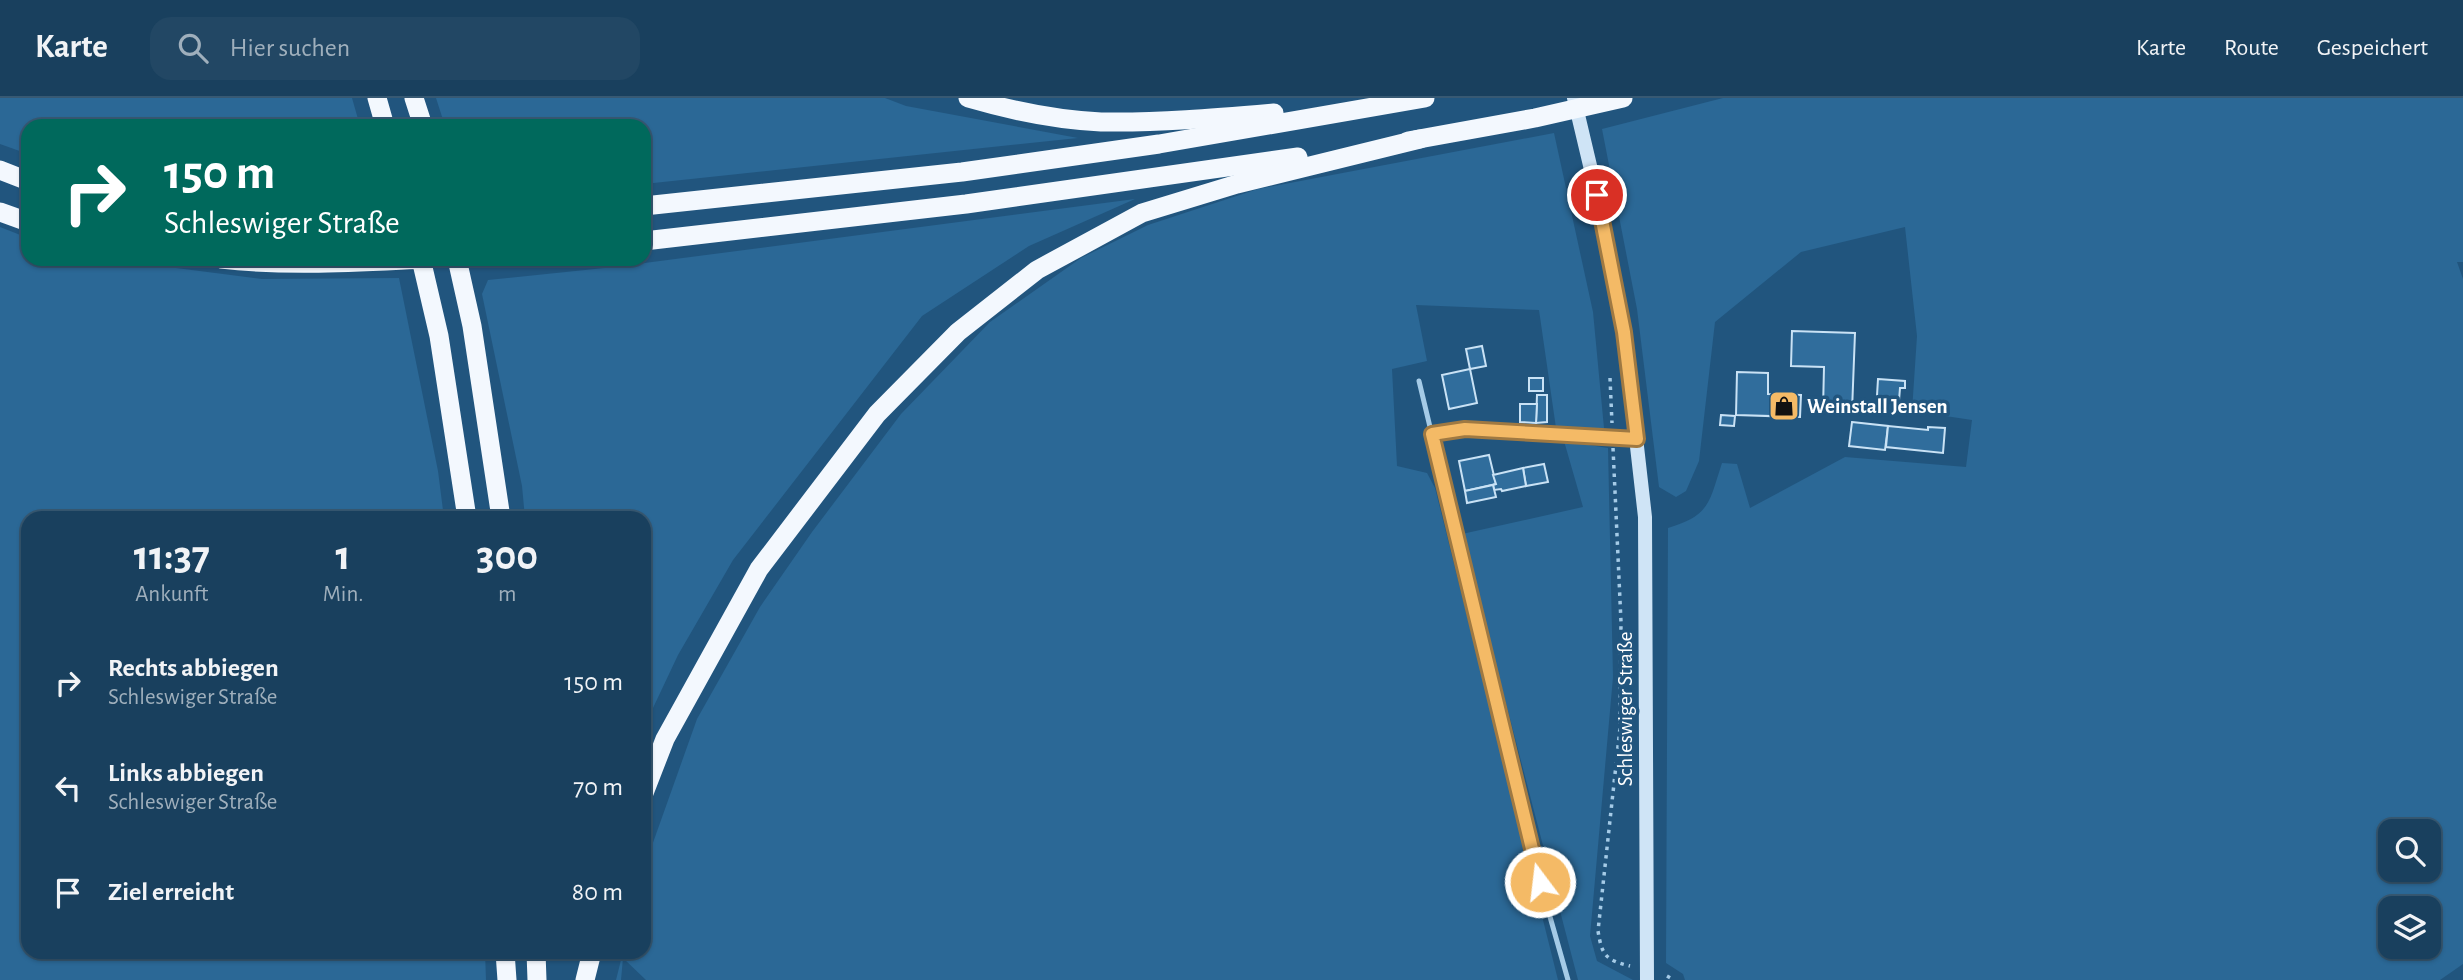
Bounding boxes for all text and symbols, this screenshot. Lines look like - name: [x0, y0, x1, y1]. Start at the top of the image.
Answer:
- search box: [150, 17, 640, 80]
- icon: search: [174, 29, 212, 67]
- text: Karte: [35, 31, 108, 64]
- text: Hier suchen: [230, 35, 350, 61]
- text: Karte: [2136, 36, 2186, 60]
- text: Route: [2224, 36, 2279, 60]
- text: Gespeichert: [2317, 36, 2428, 60]
- icon: right: [49, 147, 140, 238]
- text: 150 m: [164, 149, 275, 198]
- pin: [1567, 165, 1627, 225]
- icon: arrive: [1578, 176, 1616, 214]
- text: Schleswiger Straße: [164, 207, 400, 239]
- shop icon: Weinstall Jensen: [1767, 389, 1801, 423]
- place label: Weinstall Jensen: [1807, 396, 1948, 417]
- text: 11:37: [134, 535, 210, 577]
- text: 1: [336, 535, 351, 577]
- text: 300: [476, 535, 538, 577]
- text: Ankunft: [135, 583, 208, 606]
- text: Min.: [323, 583, 364, 606]
- text: m: [498, 583, 516, 606]
- street label: Schleswiger Straße: [1615, 632, 1636, 786]
- text: Rechts abbiegen: [108, 655, 279, 681]
- icon: right: [49, 664, 87, 702]
- text: 150 m: [564, 669, 623, 695]
- text: Schleswiger Straße: [108, 686, 277, 709]
- text: Links abbiegen: [108, 760, 264, 786]
- icon: left: [49, 769, 87, 807]
- text: 70 m: [573, 774, 623, 800]
- text: Schleswiger Straße: [108, 791, 277, 814]
- map controls: [2378, 819, 2441, 959]
- button: search: [2378, 819, 2441, 882]
- position arrow: [1503, 845, 1577, 919]
- icon: arrive: [49, 874, 87, 912]
- text: Ziel erreicht: [108, 879, 234, 905]
- text: 80 m: [572, 879, 623, 905]
- button: layers: [2378, 896, 2441, 959]

